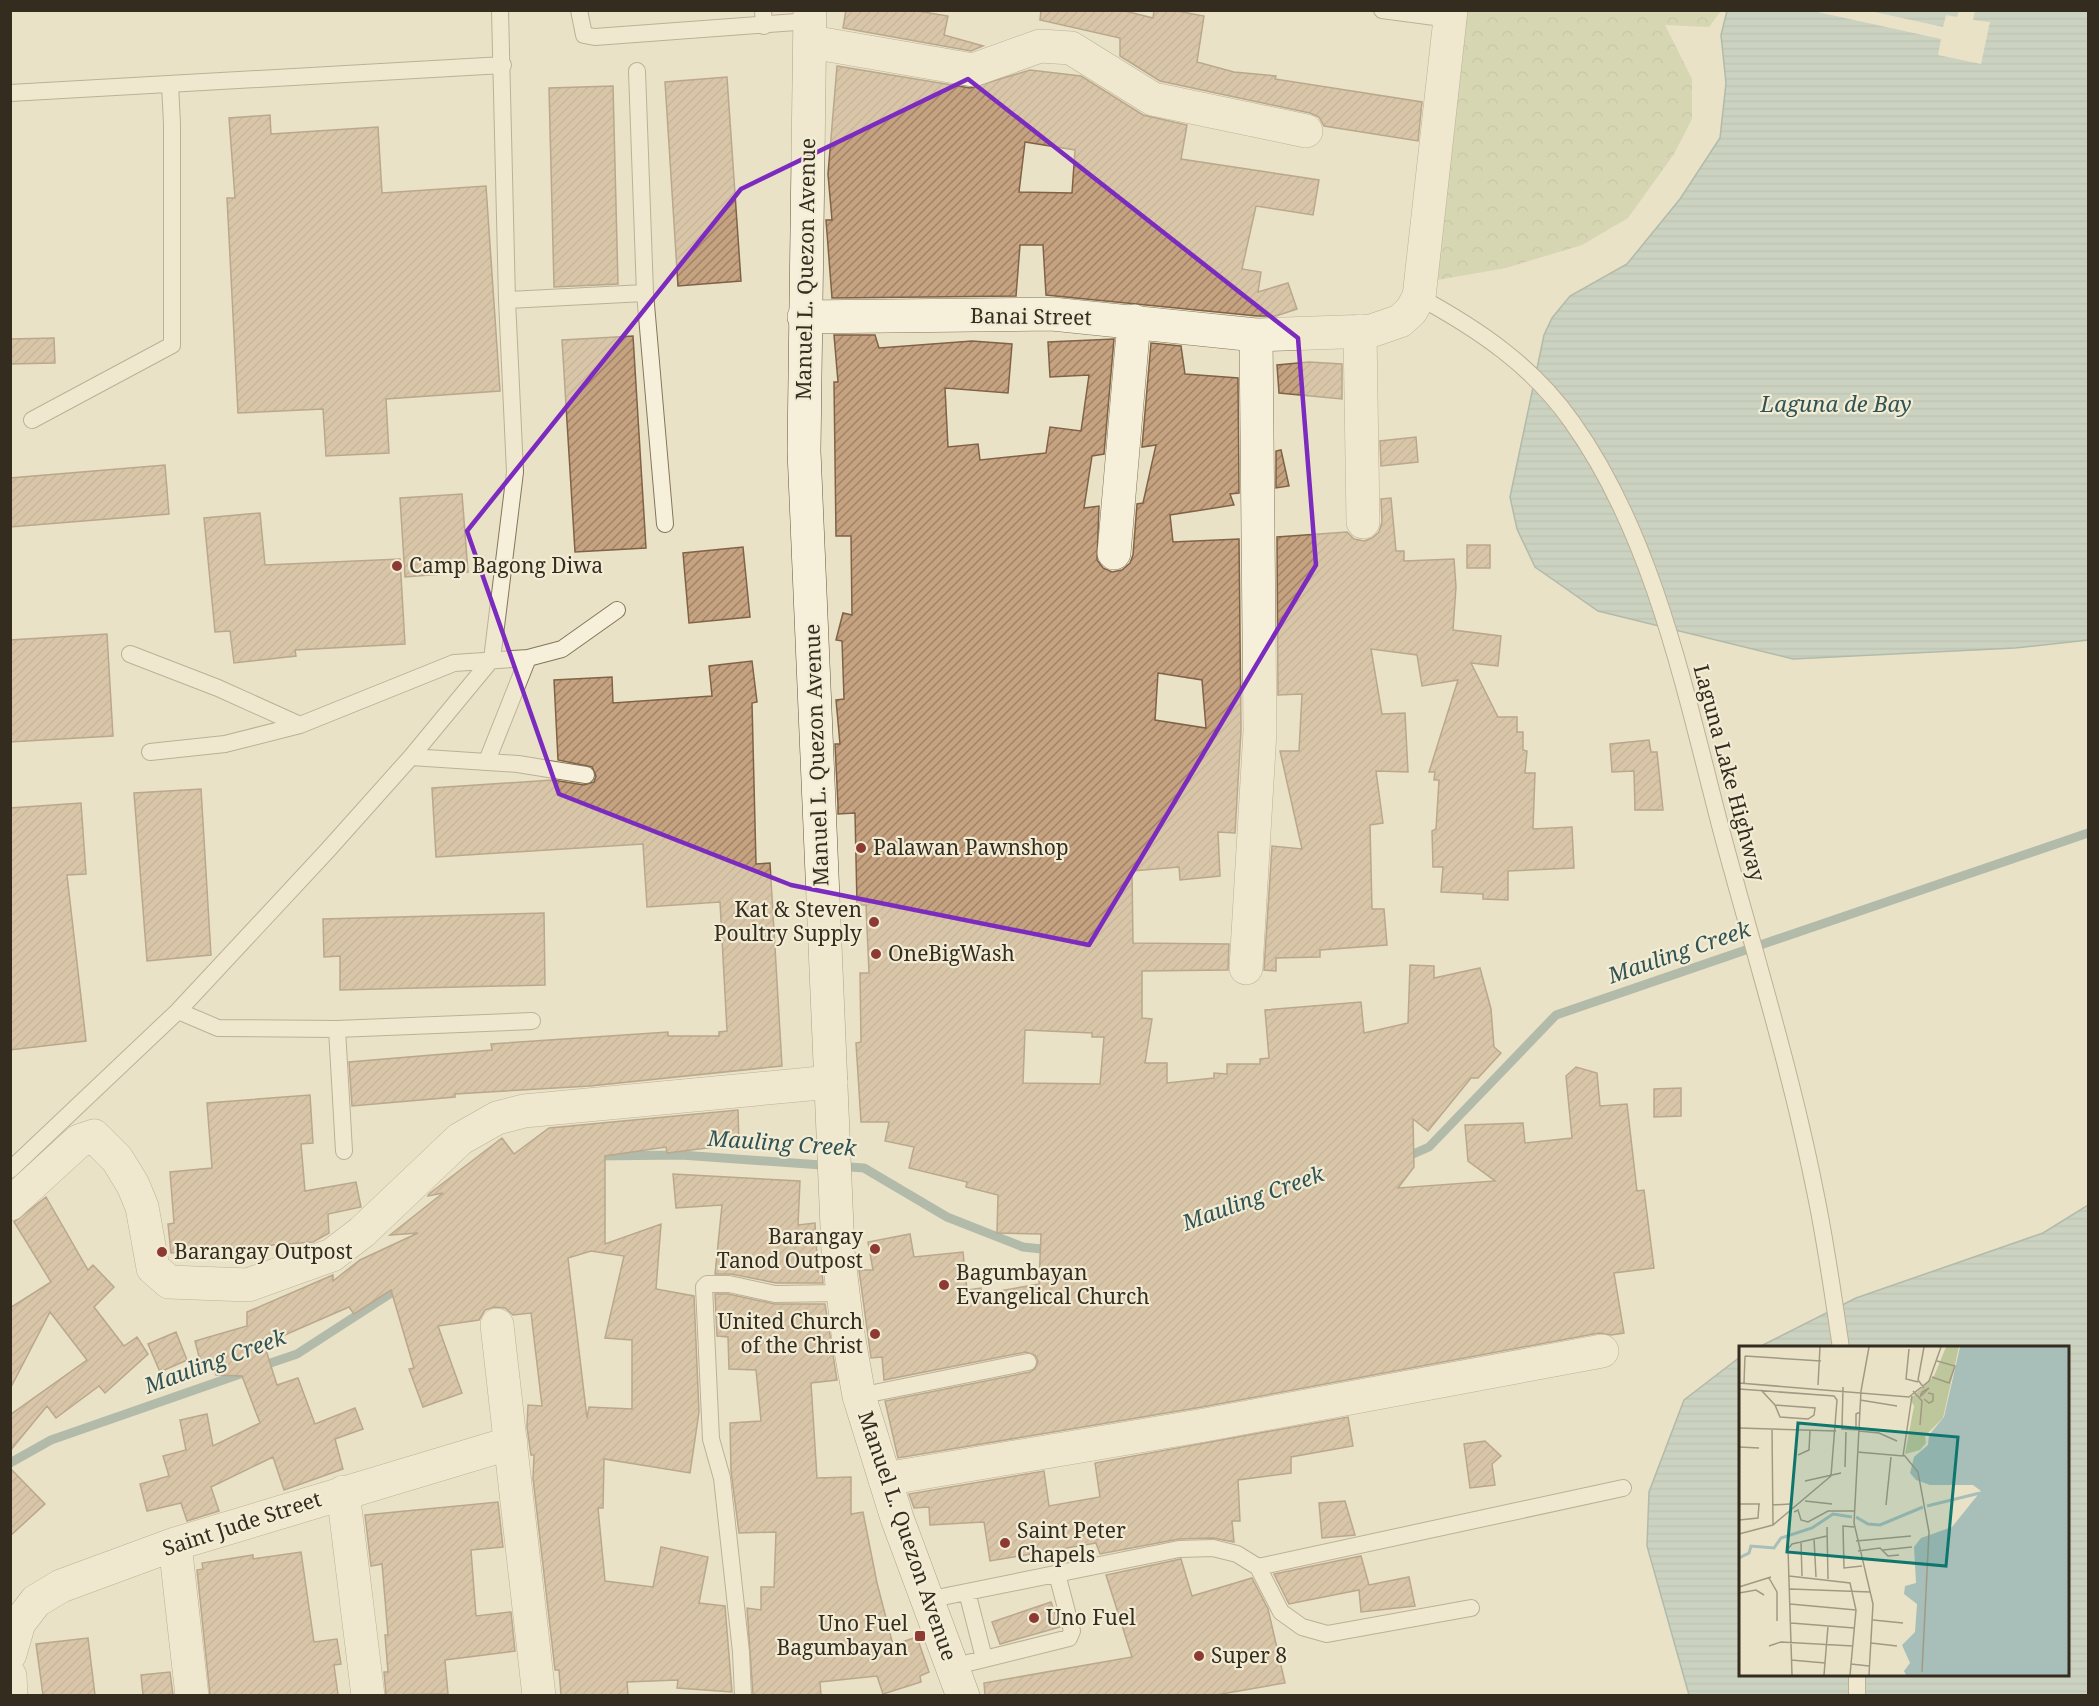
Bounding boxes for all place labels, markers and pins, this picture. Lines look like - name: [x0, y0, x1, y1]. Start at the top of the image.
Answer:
- place label: Camp Bagong Diwa: [409, 551, 603, 579]
- marker: Camp Bagong Diwa: [390, 559, 404, 573]
- place label: Palawan Pawnshop: [873, 833, 1069, 861]
- marker: Palawan Pawnshop: [854, 841, 868, 855]
- place label: Kat & Steven Poultry Supply: [714, 895, 862, 947]
- marker: Kat & Steven Poultry Supply: [867, 915, 881, 929]
- place label: OneBigWash: [888, 939, 1015, 967]
- marker: OneBigWash: [869, 947, 883, 961]
- place label: Barangay Tanod Outpost: [717, 1222, 863, 1274]
- place label: Barangay Outpost: [174, 1237, 353, 1265]
- marker: Barangay Tanod Outpost: [868, 1242, 882, 1256]
- marker: Barangay Outpost: [155, 1245, 169, 1259]
- place label: Bagumbayan Evangelical Church: [956, 1258, 1150, 1310]
- marker: Bagumbayan Evangelical Church: [937, 1278, 951, 1292]
- place label: United Church of the Christ: [718, 1307, 863, 1359]
- marker: United Church of the Christ: [868, 1327, 882, 1341]
- place label: Saint Peter Chapels: [1017, 1516, 1126, 1568]
- marker: Saint Peter Chapels: [998, 1536, 1012, 1550]
- place label: Uno Fuel: [1046, 1603, 1136, 1631]
- place label: Uno Fuel Bagumbayan: [776, 1609, 908, 1661]
- marker: Uno Fuel: [1027, 1611, 1041, 1625]
- marker: Uno Fuel Bagumbayan: [913, 1629, 927, 1643]
- place label: Super 8: [1211, 1641, 1287, 1669]
- marker: Super 8: [1192, 1649, 1206, 1663]

